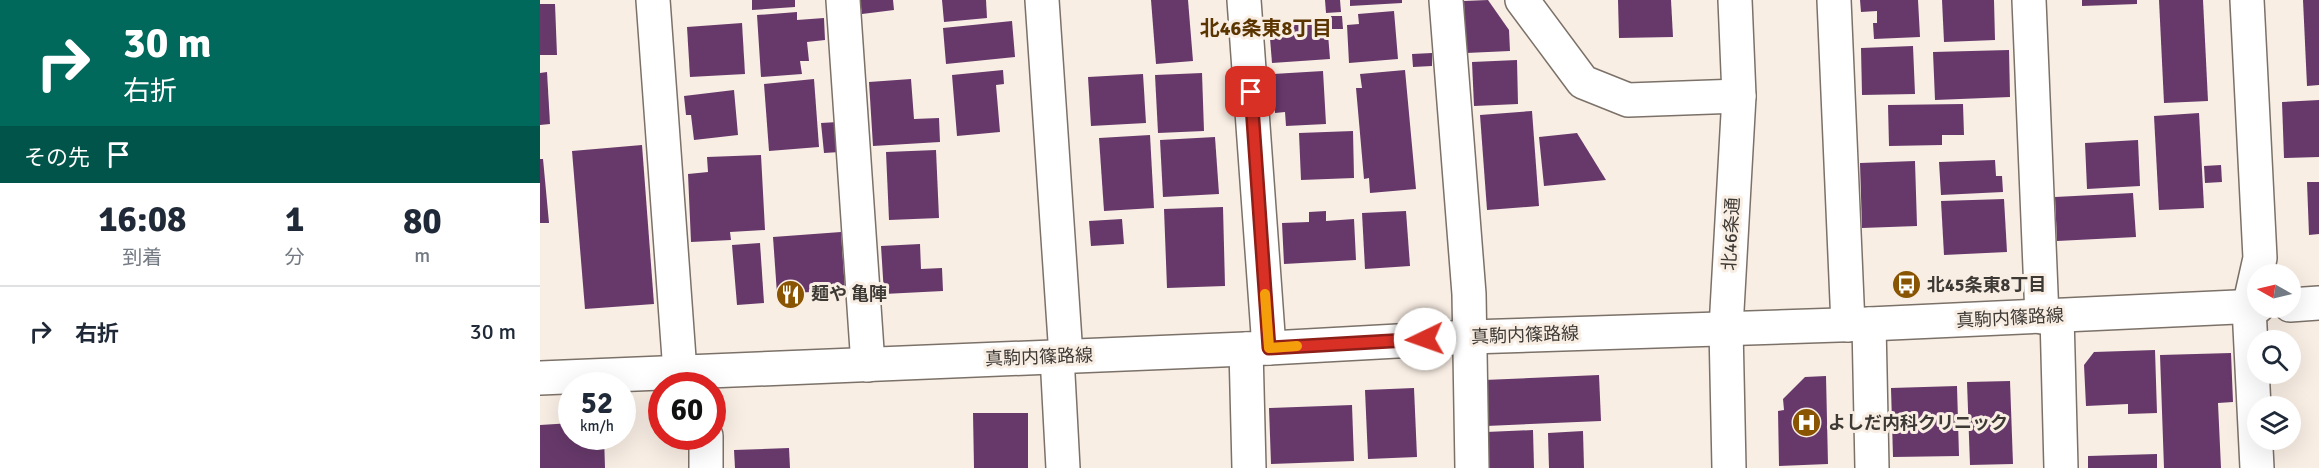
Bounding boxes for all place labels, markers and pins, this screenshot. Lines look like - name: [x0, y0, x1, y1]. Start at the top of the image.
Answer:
- pin: [1225, 66, 1276, 117]
- bus stop icon: 北45条東8丁目: [1890, 269, 1922, 301]
- place label: 北45条東8丁目: [1927, 274, 2046, 296]
- restaurant icon: 麺や 亀陣: [774, 278, 806, 310]
- place label: 麺や 亀陣: [811, 283, 887, 305]
- hospital icon: よしだ内科クリニック: [1791, 407, 1823, 439]
- place label: よしだ内科クリニック: [1828, 412, 2008, 434]

